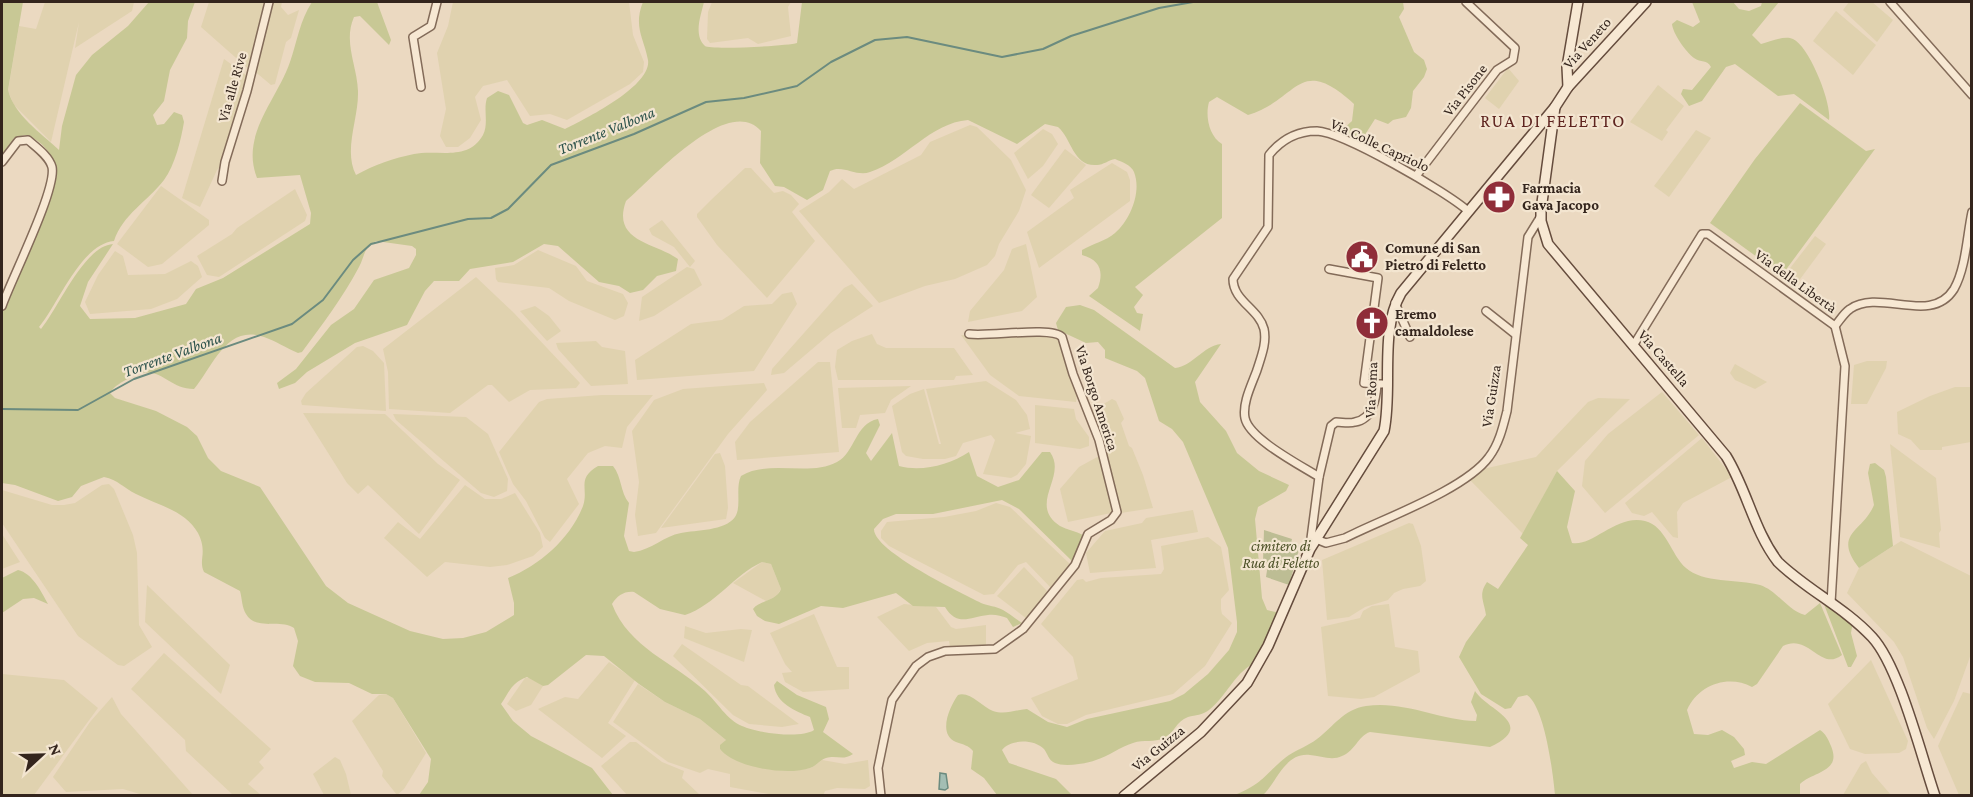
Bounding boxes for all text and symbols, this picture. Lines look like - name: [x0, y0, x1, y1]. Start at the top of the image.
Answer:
- street label: Via Veneto: [1560, 14, 1614, 72]
- street label: Via alle Rive: [214, 50, 250, 124]
- street label: Via Pisone: [1440, 61, 1490, 119]
- water label: Torrente Valbona: [555, 103, 658, 158]
- district label: RUA DI FELETTO: [1480, 111, 1626, 131]
- street label: Via Colle Capriolo: [1328, 115, 1432, 176]
- pharmacy icon: Farmacia Gava Jacopo: [1481, 179, 1517, 215]
- place label: Farmacia Gava Jacopo: [1522, 180, 1599, 213]
- public building icon: Comune di San Pietro di Feletto: [1344, 239, 1380, 275]
- place label: Comune di San Pietro di Feletto: [1385, 240, 1486, 273]
- street label: Via della Libertà: [1752, 246, 1840, 316]
- church icon: Eremo camaldolese: [1354, 305, 1390, 341]
- place label: Eremo camaldolese: [1395, 306, 1474, 339]
- street label: Via Castella: [1635, 326, 1693, 390]
- water label: Torrente Valbona: [121, 329, 224, 380]
- street label: Via Borgo America: [1071, 343, 1122, 453]
- street label: Via Roma: [1362, 361, 1380, 419]
- street label: Via Guizza: [1478, 364, 1504, 428]
- park label: cimitero di Rua di Feletto: [1243, 538, 1319, 571]
- street label: Via Guizza: [1128, 722, 1188, 774]
- north arrow: [12, 725, 72, 785]
- text: N: [46, 741, 65, 758]

